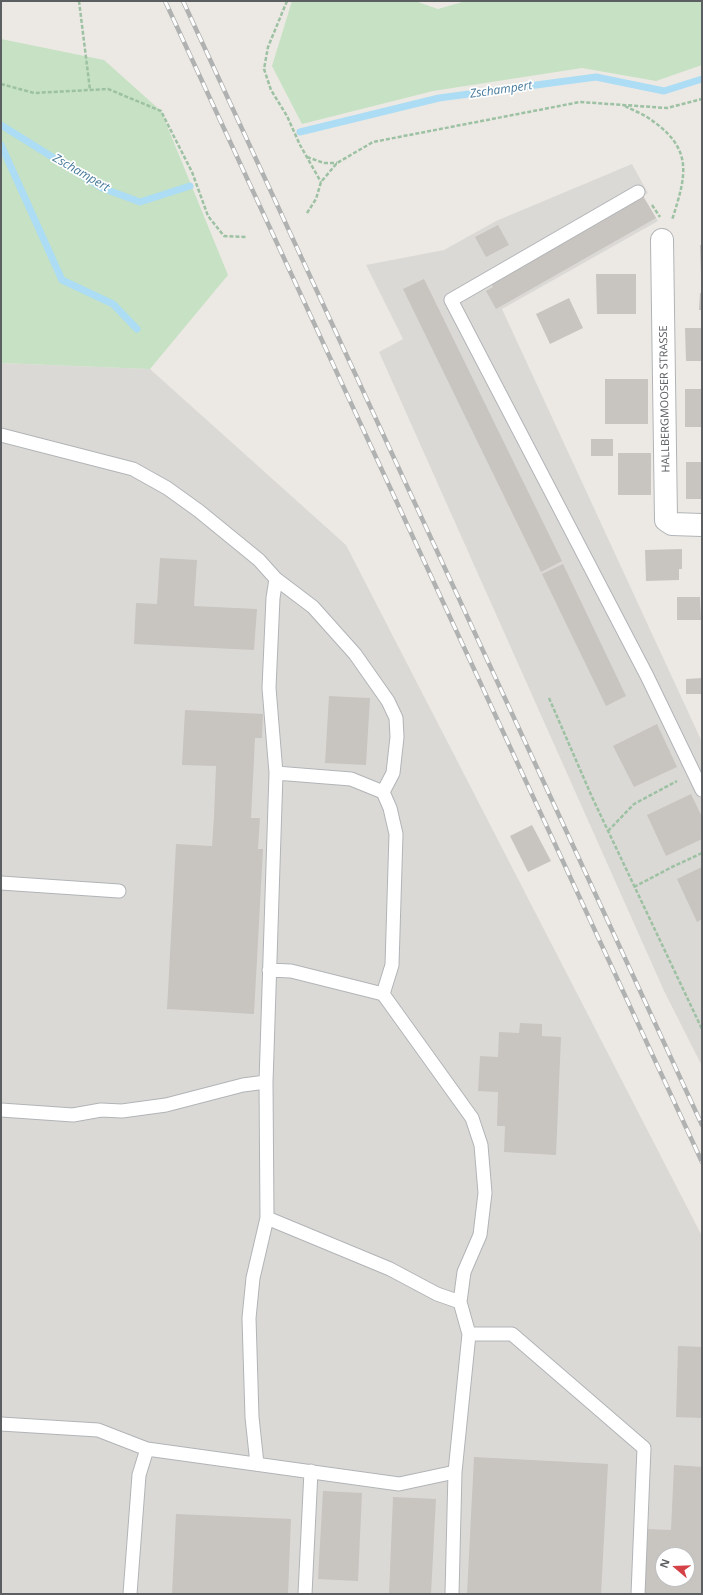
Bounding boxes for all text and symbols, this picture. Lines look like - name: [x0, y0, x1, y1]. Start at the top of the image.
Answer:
- water label: Zschampert: [469, 79, 533, 101]
- water label: Zschampert: [50, 151, 112, 195]
- street label: HALLBERGMOOSER STRASSE: [657, 325, 673, 473]
- north arrow: [655, 1547, 695, 1587]
- text: N: [656, 1557, 673, 1570]

